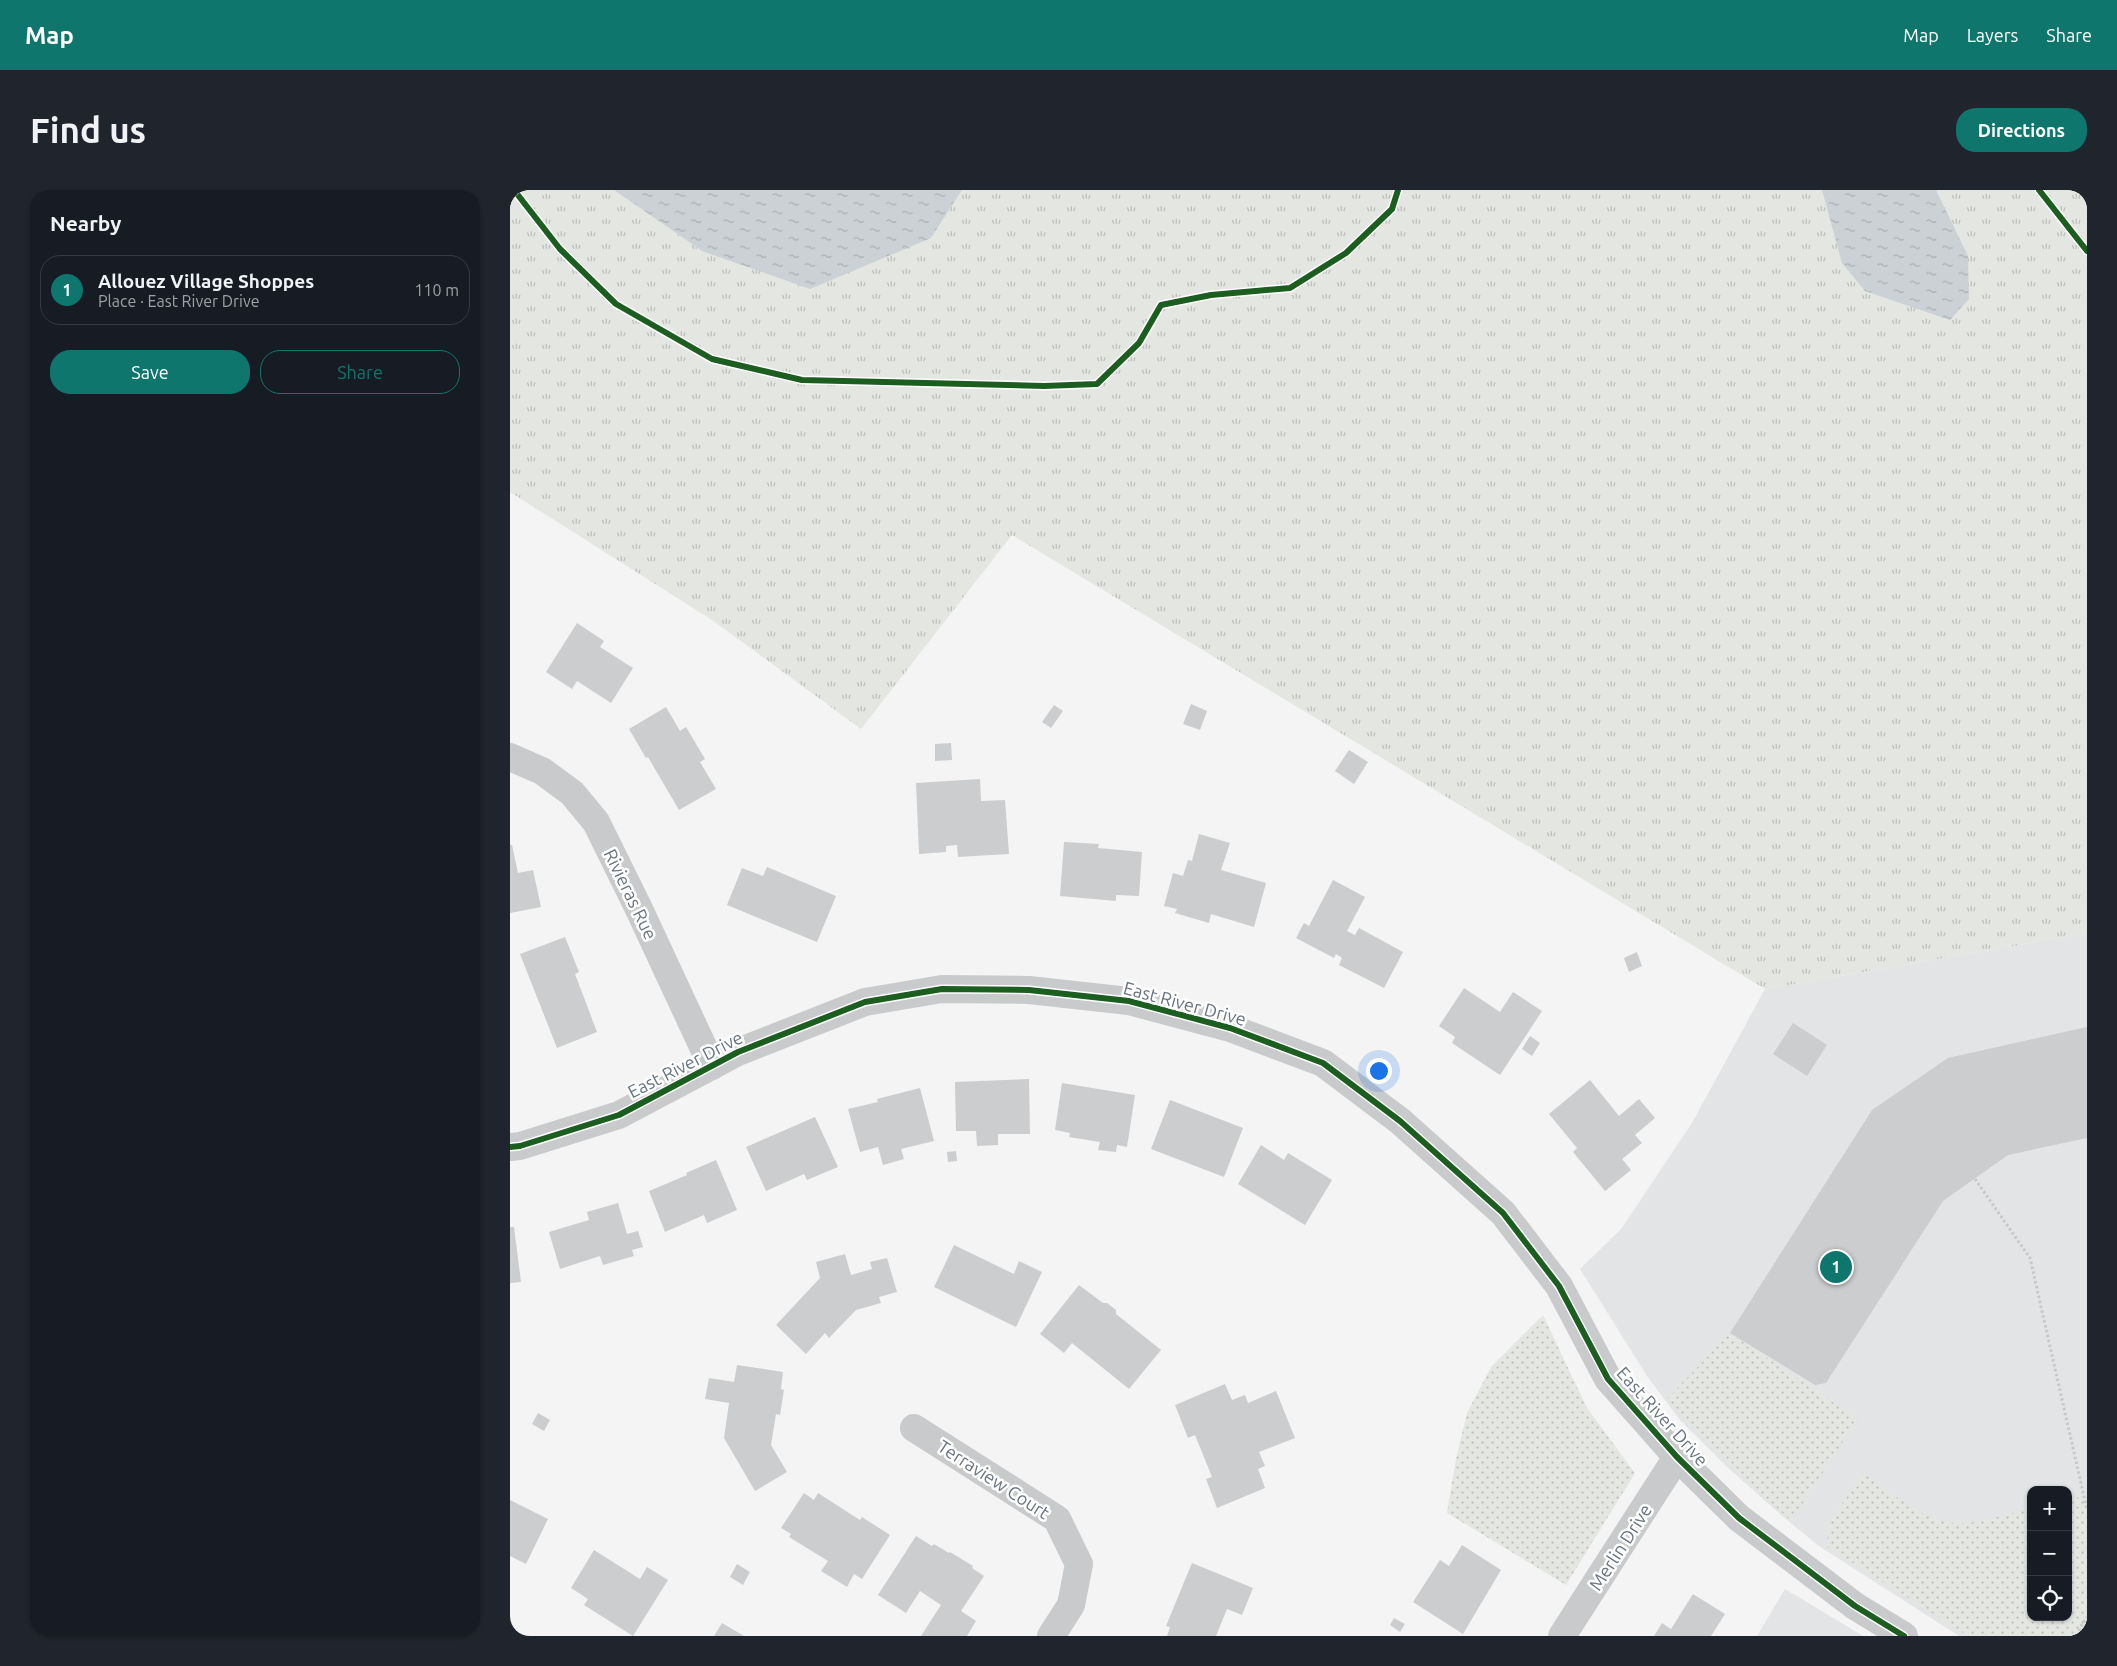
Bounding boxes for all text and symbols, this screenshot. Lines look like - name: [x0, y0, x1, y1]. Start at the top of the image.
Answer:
- text: Map: [25, 22, 74, 49]
- text: Map: [1903, 25, 1939, 45]
- text: Layers: [1967, 25, 2018, 45]
- text: Share: [2046, 25, 2092, 45]
- button: Directions: [1956, 108, 2087, 152]
- text: Find us: [30, 110, 146, 150]
- text: Nearby: [50, 211, 121, 235]
- text: Allouez Village Shoppes: [98, 270, 314, 292]
- text: 1: [62, 281, 72, 299]
- text: 110 m: [414, 281, 459, 299]
- text: Place · East River Drive: [98, 292, 260, 310]
- button: Save: [50, 350, 250, 394]
- button: Share: [260, 350, 460, 394]
- street label: Rivieras Rue: [601, 846, 661, 942]
- street label: East River Drive: [1122, 977, 1248, 1029]
- street label: East River Drive: [624, 1026, 746, 1102]
- your location: [1366, 1058, 1392, 1084]
- pin: 1: [1820, 1248, 1852, 1286]
- street label: East River Drive: [1613, 1362, 1713, 1470]
- street label: Terraview Court: [935, 1436, 1053, 1522]
- map controls: [2027, 1486, 2072, 1621]
- button: +: [2027, 1486, 2072, 1531]
- street label: Merlin Drive: [1585, 1500, 1655, 1594]
- button: −: [2027, 1531, 2072, 1576]
- button: locate: [2027, 1576, 2072, 1621]

